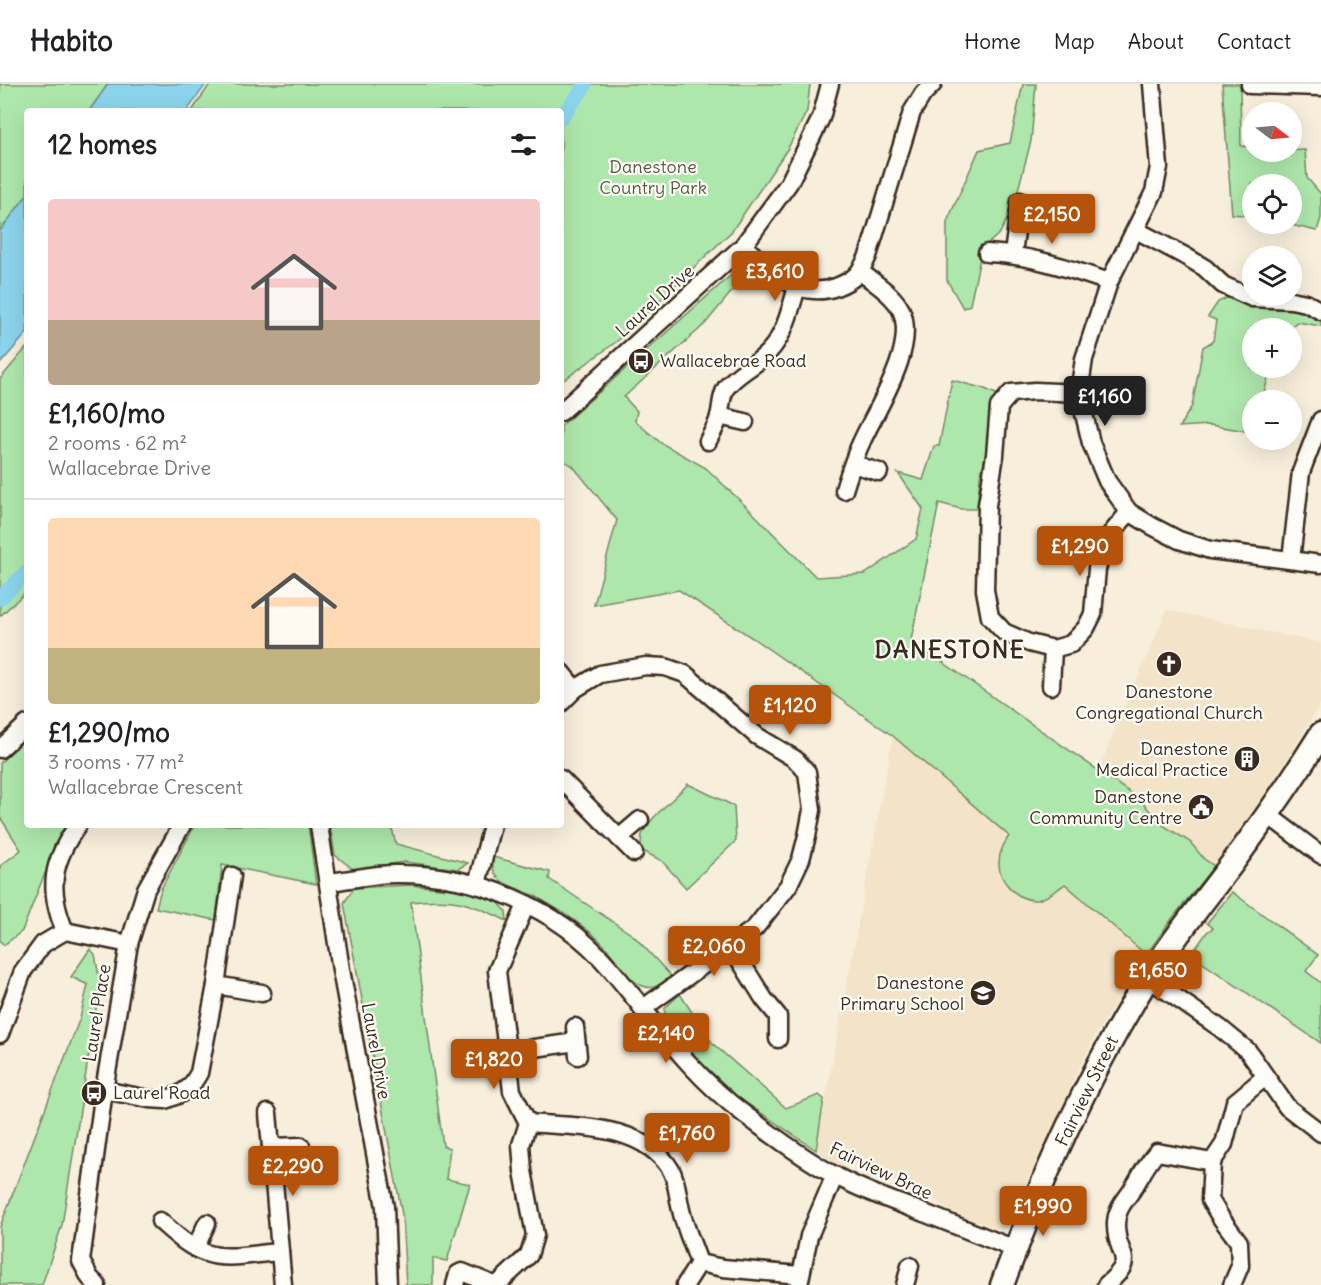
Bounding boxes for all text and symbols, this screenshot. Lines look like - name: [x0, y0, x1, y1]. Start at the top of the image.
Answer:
- text: Habito: [30, 23, 113, 59]
- text: Home: [964, 28, 1021, 55]
- text: Map: [1054, 28, 1095, 55]
- text: About: [1128, 28, 1184, 55]
- text: Contact: [1217, 28, 1291, 55]
- north arrow: [1242, 102, 1302, 162]
- map controls: [1242, 102, 1302, 450]
- text: 12 homes: [48, 128, 157, 161]
- icon: filters: [507, 128, 540, 161]
- park label: Danestone Country Park: [599, 155, 707, 199]
- button: locate: [1242, 174, 1302, 234]
- pin: £2,150: [1003, 194, 1101, 245]
- text: £2,150: [1023, 201, 1081, 226]
- icon: home: [240, 238, 348, 346]
- button: layers: [1242, 246, 1302, 306]
- pin: £3,610: [726, 251, 824, 302]
- text: £3,610: [746, 258, 804, 283]
- street label: Laurel Drive: [611, 259, 699, 342]
- button: +: [1242, 318, 1302, 378]
- bus stop icon: Wallacebrae Road: [626, 346, 656, 376]
- place label: Wallacebrae Road: [660, 349, 807, 372]
- pin: £1,160: [1056, 376, 1154, 427]
- text: £1,160: [1078, 383, 1132, 408]
- button: −: [1242, 390, 1302, 450]
- text: £1,160/mo: [48, 397, 165, 430]
- text: 2 rooms · 62 m²: [48, 430, 187, 455]
- text: Wallacebrae Drive: [48, 455, 211, 480]
- pin: £1,290: [1031, 526, 1129, 577]
- text: £1,290: [1051, 533, 1109, 558]
- icon: home: [240, 557, 348, 665]
- district label: DANESTONE: [875, 634, 1025, 664]
- church icon: Danestone Congregational Church: [1154, 649, 1184, 679]
- place label: Danestone Congregational Church: [1075, 680, 1263, 724]
- pin: £1,120: [741, 685, 839, 736]
- text: £1,120: [763, 692, 817, 717]
- text: £1,290/mo: [48, 716, 170, 749]
- place label: Danestone Medical Practice: [1096, 737, 1228, 781]
- building icon: Danestone Medical Practice: [1232, 744, 1262, 774]
- text: 3 rooms · 77 m²: [48, 749, 185, 774]
- text: Wallacebrae Crescent: [48, 774, 243, 799]
- place label: Danestone Community Centre: [1029, 785, 1182, 829]
- public building icon: Danestone Community Centre: [1186, 792, 1216, 822]
- pin: £2,060: [665, 926, 763, 977]
- text: £2,060: [682, 933, 746, 958]
- pin: £1,650: [1109, 950, 1207, 1001]
- text: £1,650: [1129, 957, 1187, 982]
- street label: Laurel Place: [77, 962, 116, 1063]
- place label: Danestone Primary School: [840, 971, 964, 1015]
- school or university icon: Danestone Primary School: [968, 978, 998, 1008]
- street label: Laurel Drive: [357, 1001, 396, 1101]
- pin: £2,140: [617, 1013, 715, 1064]
- text: £2,140: [637, 1020, 695, 1045]
- street label: Fairview Street: [1050, 1032, 1123, 1150]
- pin: £1,820: [445, 1039, 543, 1090]
- text: £1,820: [465, 1046, 523, 1071]
- bus stop icon: Laurel Road: [79, 1078, 109, 1108]
- place label: Laurel Road: [113, 1081, 211, 1104]
- pin: £1,760: [638, 1113, 736, 1164]
- text: £1,760: [659, 1120, 715, 1145]
- street label: Fairview Brae: [826, 1137, 936, 1204]
- pin: £2,290: [244, 1146, 342, 1197]
- text: £2,290: [262, 1153, 324, 1178]
- pin: £1,990: [994, 1186, 1092, 1237]
- text: £1,990: [1014, 1193, 1072, 1218]

